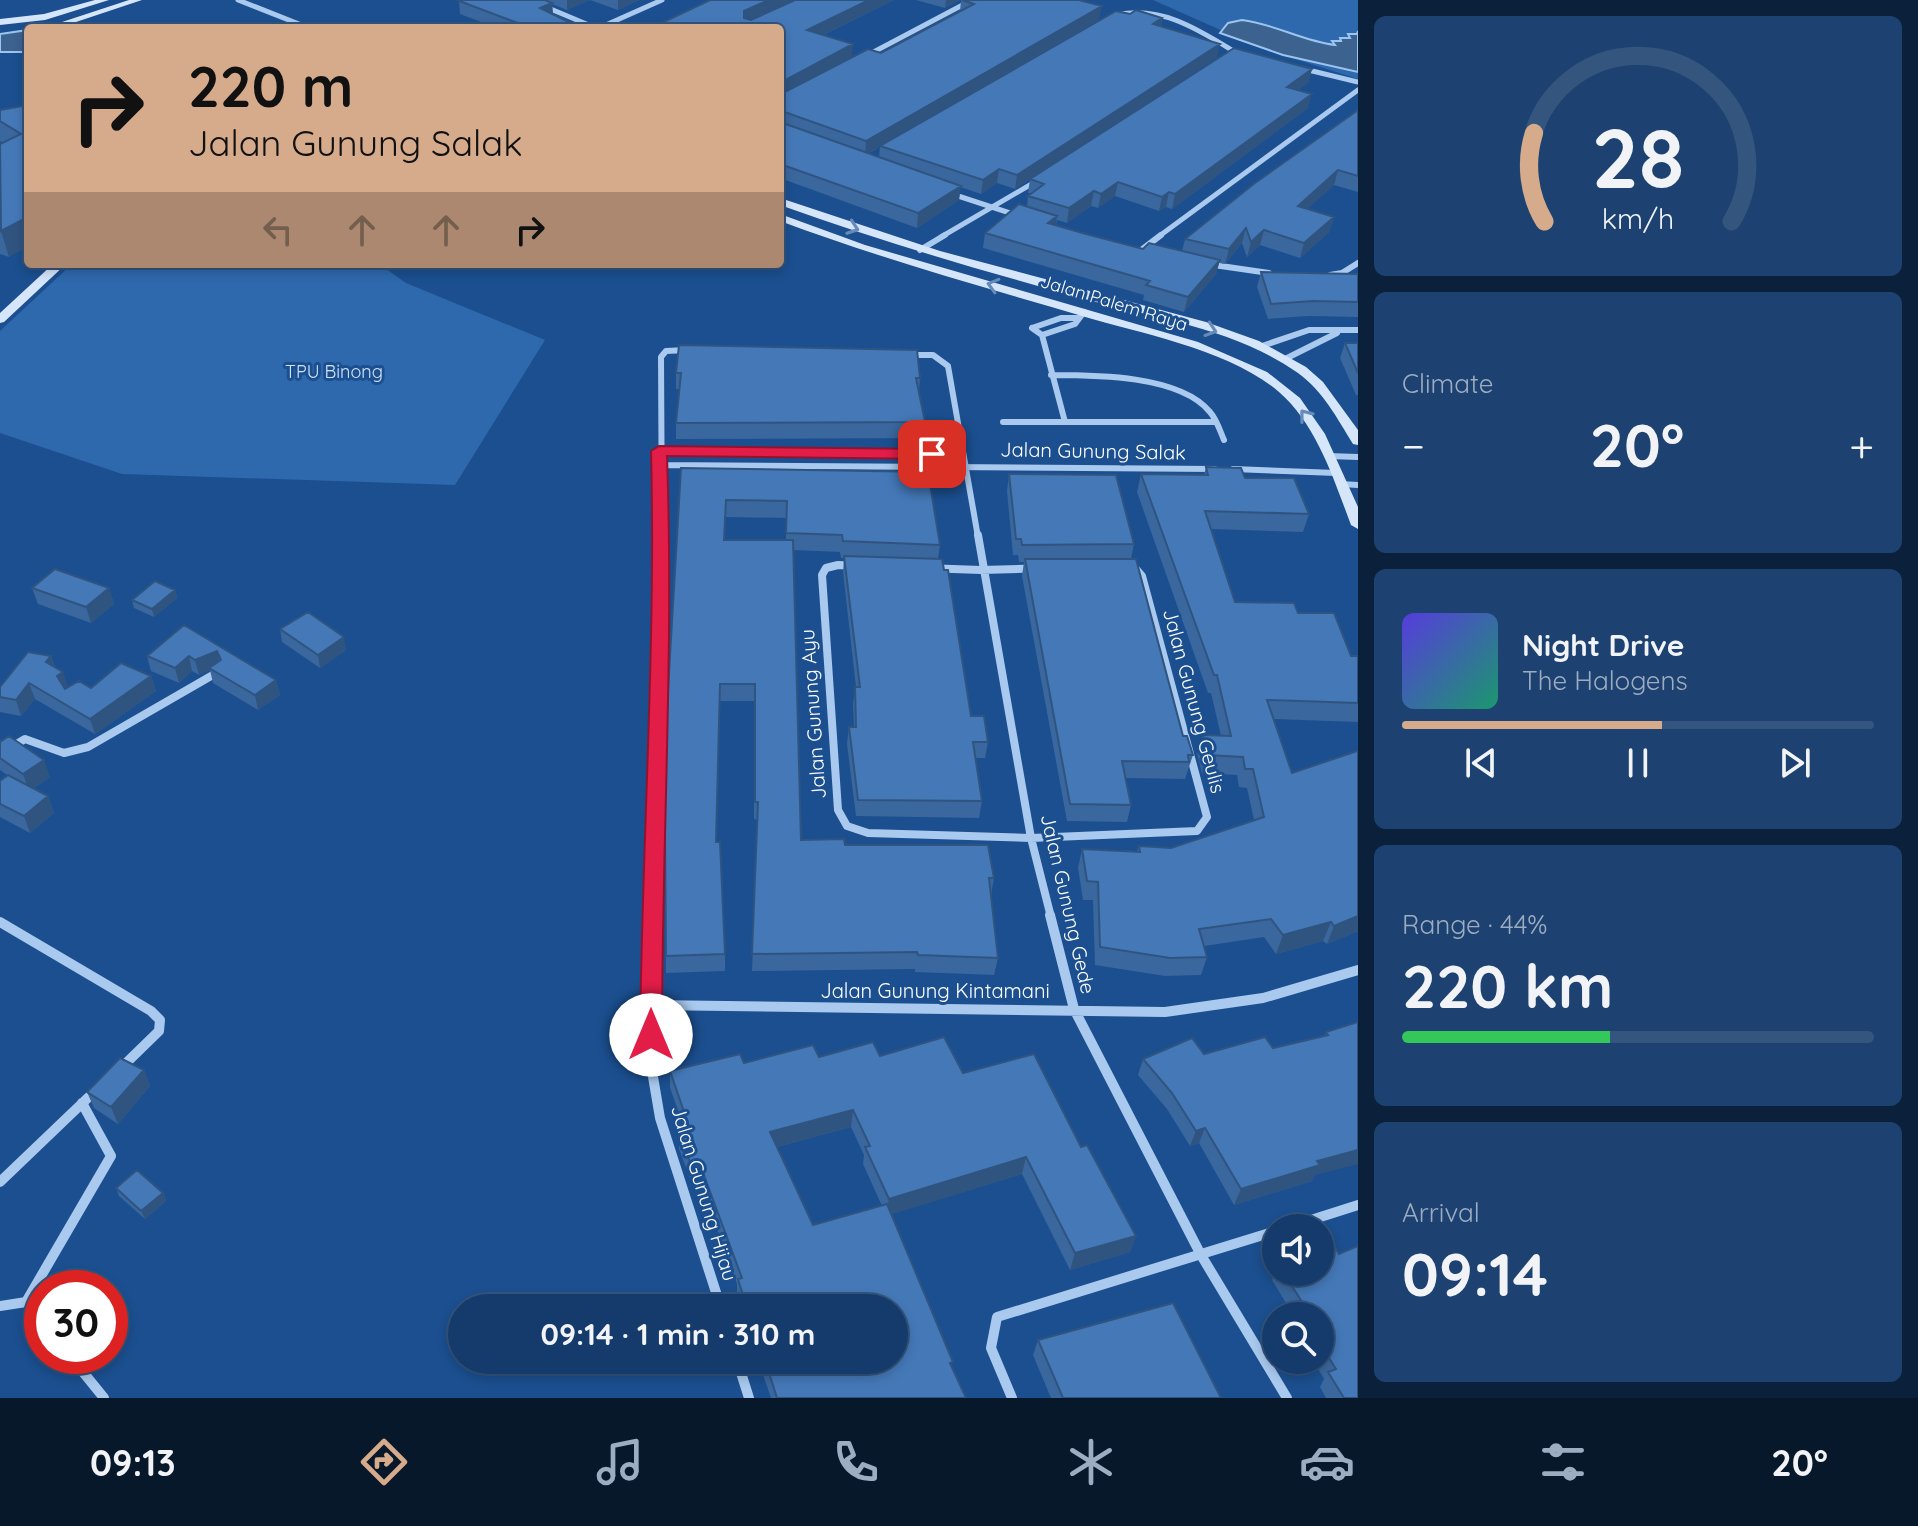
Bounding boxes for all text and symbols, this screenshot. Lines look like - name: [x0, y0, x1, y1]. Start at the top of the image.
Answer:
- text: 220 m: [188, 51, 353, 121]
- icon: right: [56, 56, 160, 160]
- text: 28: [1592, 105, 1684, 209]
- text: Jalan Gunung Salak: [188, 120, 522, 165]
- text: km/h: [1602, 200, 1674, 236]
- icon: left: [256, 208, 300, 252]
- icon: ahead: [340, 208, 384, 252]
- icon: ahead: [424, 208, 468, 252]
- icon: right: [508, 208, 552, 252]
- one-way arrow: [845, 218, 859, 234]
- street label: Jalan Palem Raya: [1038, 269, 1191, 336]
- one-way arrow: [986, 278, 1000, 294]
- one-way arrow: [1203, 320, 1217, 336]
- park label: TPU Binong: [285, 360, 383, 383]
- text: Climate: [1402, 367, 1493, 400]
- text: 20°: [1590, 407, 1684, 482]
- one-way arrow: [1300, 409, 1314, 424]
- text: −: [1402, 418, 1425, 473]
- text: +: [1849, 418, 1874, 473]
- pin: [898, 420, 966, 488]
- icon: arrive: [910, 432, 954, 476]
- street label: Jalan Gunung Salak: [1000, 436, 1186, 465]
- street label: Jalan Gunung Geulis: [1158, 606, 1231, 796]
- text: Night Drive: [1522, 626, 1684, 664]
- street label: Jalan Gunung Ayu: [794, 628, 831, 800]
- text: The Halogens: [1522, 664, 1688, 697]
- icon: previous: [1459, 741, 1503, 785]
- icon: pause: [1616, 741, 1660, 785]
- icon: next: [1773, 741, 1817, 785]
- street label: Jalan Gunung Gede: [1036, 812, 1101, 996]
- text: Range · 44%: [1402, 908, 1548, 941]
- text: 220 km: [1402, 948, 1613, 1023]
- street label: Jalan Gunung Kintamani: [820, 978, 1050, 1003]
- position arrow: [609, 993, 693, 1077]
- street label: Jalan Gunung Hijau: [666, 1102, 743, 1284]
- text: Arrival: [1402, 1196, 1480, 1229]
- map controls: [1262, 1214, 1334, 1374]
- button: sound: [1262, 1214, 1334, 1286]
- text: 09:14: [1402, 1236, 1548, 1311]
- speed limit sign: 30: [24, 1270, 128, 1374]
- button: search: [1262, 1302, 1334, 1374]
- text: 09:14 · 1 min · 310 m: [541, 1315, 815, 1353]
- icon: directions: [356, 1434, 412, 1490]
- icon: music: [592, 1434, 648, 1490]
- icon: phone: [828, 1434, 884, 1490]
- icon: climate: [1063, 1434, 1119, 1490]
- icon: car: [1299, 1434, 1355, 1490]
- icon: filters: [1535, 1434, 1591, 1490]
- text: 09:13: [90, 1440, 176, 1485]
- text: 20°: [1771, 1440, 1828, 1485]

